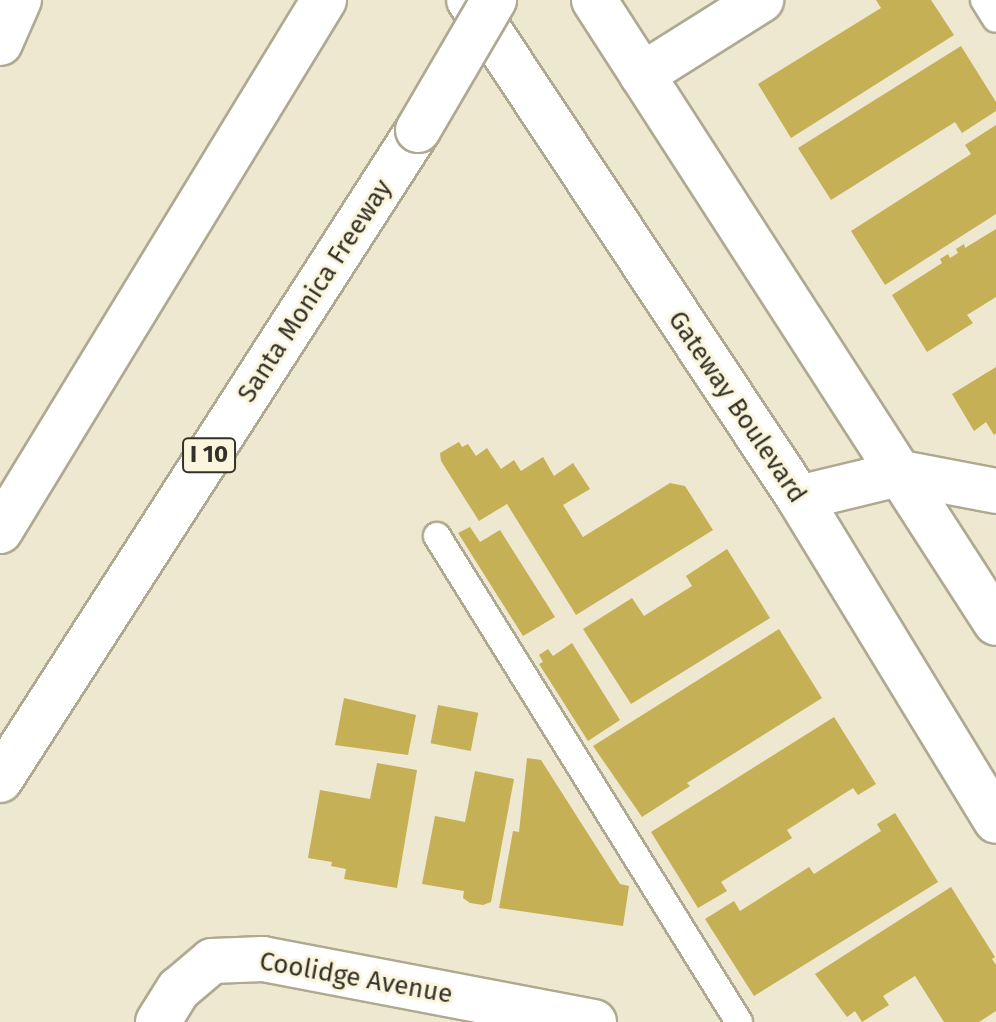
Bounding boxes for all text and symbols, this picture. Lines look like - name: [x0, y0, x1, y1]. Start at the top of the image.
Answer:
- street label: Santa Monica Freeway: [231, 174, 399, 408]
- street label: Gateway Boulevard: [661, 305, 813, 509]
- road number: I 10: [181, 435, 237, 475]
- street label: Coolidge Avenue: [257, 946, 455, 1010]

